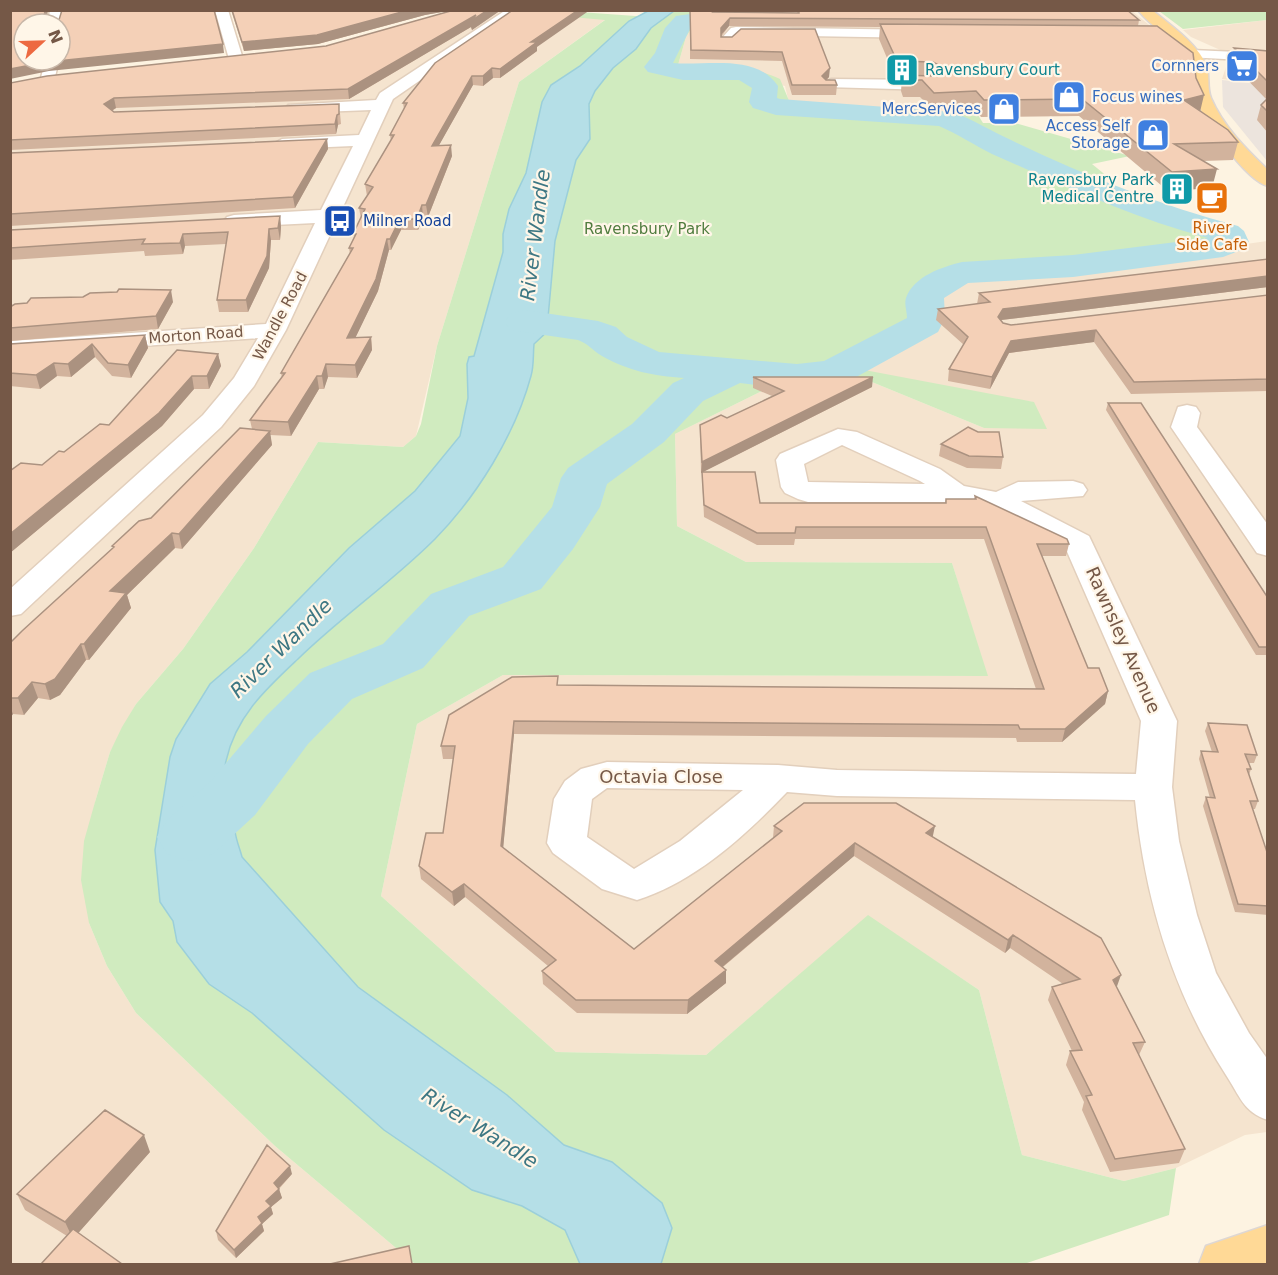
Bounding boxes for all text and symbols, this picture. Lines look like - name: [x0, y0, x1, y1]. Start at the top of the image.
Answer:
- north arrow: [12, 12, 72, 72]
- text: N: [44, 27, 67, 46]
- supermarket icon: Cornners: [1224, 48, 1260, 84]
- building icon: Ravensbury Court: [884, 52, 920, 88]
- place label: Cornners: [1151, 57, 1219, 75]
- place label: Ravensbury Court: [925, 61, 1060, 79]
- shop icon: Focus wines: [1051, 79, 1087, 115]
- place label: Focus wines: [1092, 88, 1183, 106]
- shop icon: MercServices: [986, 91, 1022, 127]
- place label: MercServices: [881, 100, 981, 118]
- place label: Access Self Storage: [1046, 117, 1131, 152]
- shop icon: Access Self Storage: [1135, 117, 1171, 153]
- water label: River Wandle: [515, 168, 555, 302]
- place label: Ravensbury Park Medical Centre: [1028, 171, 1154, 206]
- building icon: Ravensbury Park Medical Centre: [1159, 171, 1195, 207]
- cafe icon: River Side Cafe: [1194, 180, 1230, 216]
- bus stop icon: Milner Road: [322, 203, 358, 239]
- place label: Milner Road: [363, 212, 452, 230]
- place label: River Side Cafe: [1176, 219, 1248, 254]
- park label: Ravensbury Park: [584, 220, 710, 238]
- street label: Wandle Road: [249, 269, 311, 363]
- street label: Morton Road: [148, 323, 244, 347]
- street label: Rawnsley Avenue: [1082, 563, 1165, 716]
- water label: River Wandle: [225, 593, 337, 703]
- street label: Octavia Close: [599, 766, 723, 787]
- water label: River Wandle: [418, 1083, 542, 1173]

